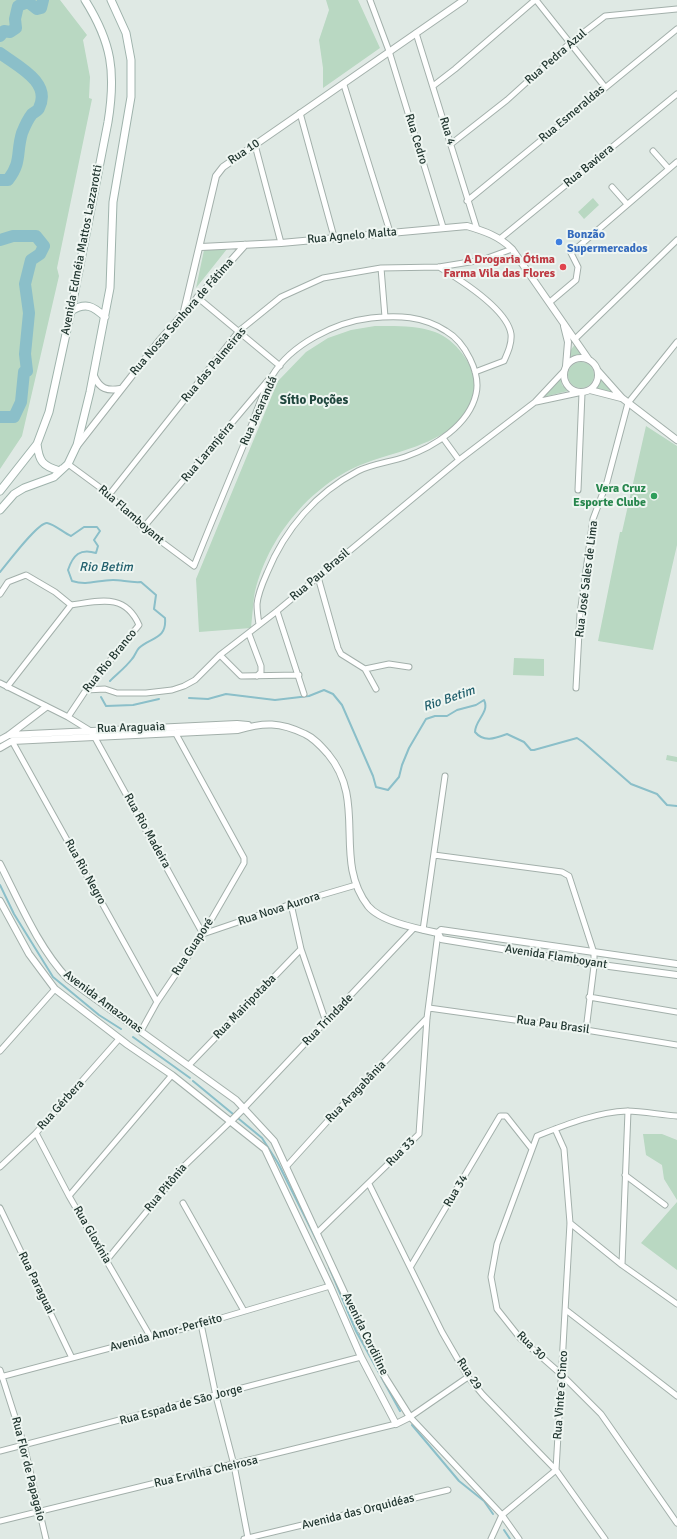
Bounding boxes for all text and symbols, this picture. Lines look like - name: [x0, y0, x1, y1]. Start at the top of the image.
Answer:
- street label: Rua Pedra Azul: [522, 26, 590, 88]
- street label: Rua Esmeraldas: [536, 82, 608, 146]
- street label: Rua Cedro: [401, 112, 431, 166]
- street label: Rua 4: [436, 115, 458, 147]
- street label: Rua 10: [225, 136, 263, 168]
- street label: Rua Baviera: [561, 141, 617, 191]
- street label: Avenida Edméia Mattos Lazzarotti: [58, 164, 106, 336]
- street label: Rua Agnelo Malta: [307, 225, 397, 247]
- place label: Bonzão Supermercados: [567, 228, 648, 256]
- marker: Bonzão Supermercados: [554, 237, 564, 247]
- place label: A Drogaria Ótima Farma Vila das Flores: [443, 253, 555, 281]
- street label: Rua Nossa Senhora de Fátima: [127, 255, 237, 379]
- marker: A Drogaria Ótima Farma Vila das Flores: [558, 262, 568, 272]
- street label: Rua das Palmeiras: [179, 325, 249, 405]
- street label: Rua Jacarandá: [237, 374, 281, 448]
- district label: Sítio Poções: [280, 393, 348, 409]
- street label: Rua Laranjeira: [179, 419, 237, 485]
- place label: Vera Cruz Esporte Clube: [573, 482, 646, 510]
- street label: Rua Flamboyant: [95, 483, 167, 547]
- marker: Vera Cruz Esporte Clube: [649, 491, 659, 501]
- street label: Rua José Sales de Lima: [573, 520, 601, 638]
- street label: Rua Pau Brasil: [287, 546, 353, 604]
- water label: Rio Betim: [79, 560, 133, 576]
- street label: Rua Rio Branco: [80, 626, 140, 696]
- water label: Rio Betim: [421, 683, 477, 715]
- street label: Rua Araguaia: [97, 720, 165, 736]
- street label: Rua Rio Madeira: [121, 791, 173, 871]
- street label: Rua Rio Negro: [61, 837, 109, 907]
- street label: Rua Nova Aurora: [236, 889, 322, 929]
- street label: Rua Guaporé: [169, 916, 217, 978]
- street label: Avenida Flamboyant: [504, 942, 608, 972]
- street label: Avenida Amazonas: [60, 967, 146, 1037]
- street label: Rua Mairipotaba: [211, 972, 279, 1042]
- street label: Rua Trindade: [300, 991, 356, 1049]
- street label: Rua Pau Brasil: [516, 1013, 590, 1037]
- street label: Rua Aragabânia: [323, 1058, 389, 1126]
- street label: Rua Gérbera: [35, 1077, 87, 1133]
- street label: Rua 33: [383, 1134, 419, 1170]
- street label: Rua Pitônia: [142, 1161, 190, 1215]
- street label: Rua 34: [441, 1172, 471, 1210]
- street label: Rua Gloxínia: [70, 1204, 114, 1266]
- street label: Rua Paraguai: [15, 1250, 57, 1316]
- street label: Avenida Cordiline: [339, 1290, 391, 1378]
- street label: Avenida Amor-Perfeito: [108, 1311, 224, 1355]
- street label: Rua 30: [513, 1329, 549, 1363]
- street label: Rua Vinte e Cinco: [551, 1350, 571, 1440]
- street label: Rua 29: [453, 1355, 485, 1393]
- street label: Rua Espada de São Jorge: [118, 1382, 244, 1428]
- street label: Rua Flor de Papagaio: [8, 1415, 48, 1523]
- street label: Rua Ervilha Cheirosa: [153, 1453, 259, 1491]
- street label: Avenida das Orquidéas: [300, 1491, 416, 1533]

